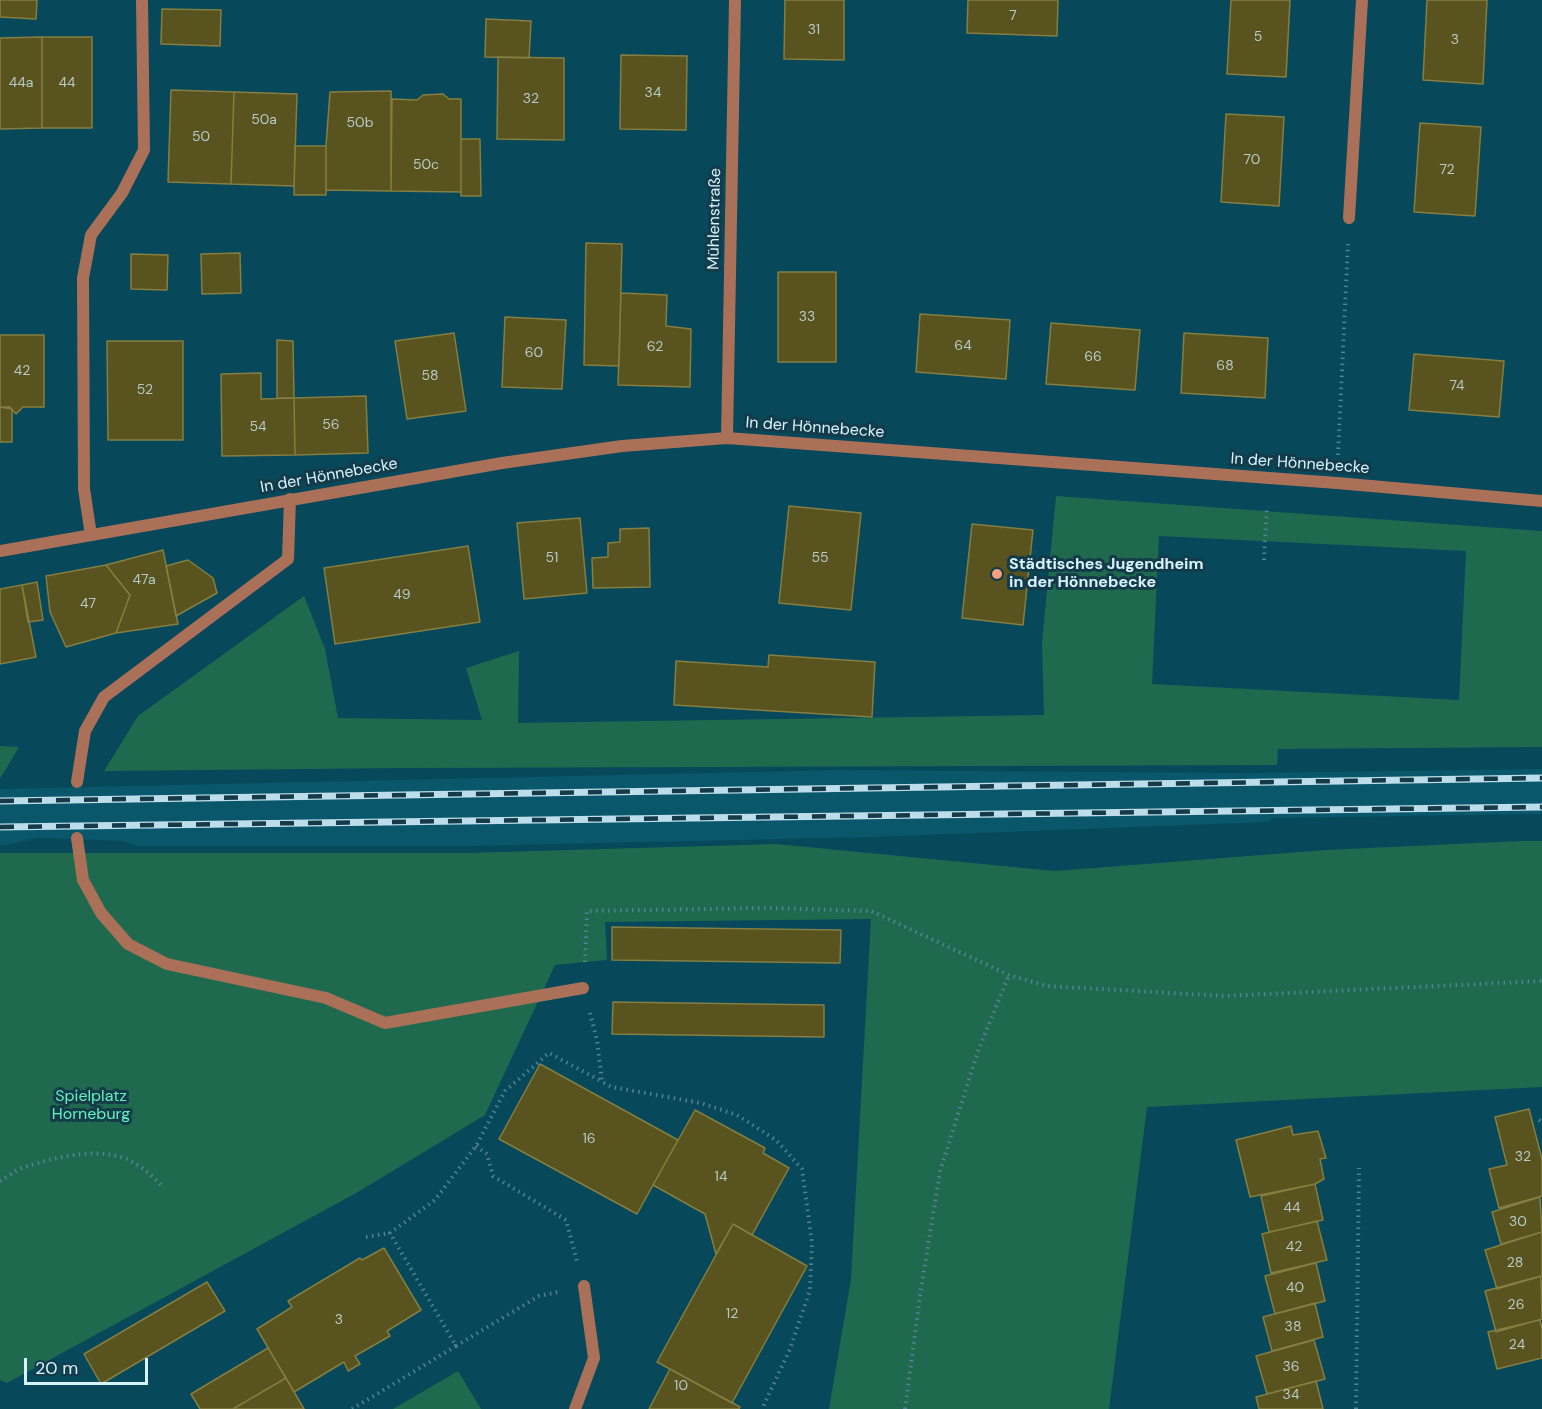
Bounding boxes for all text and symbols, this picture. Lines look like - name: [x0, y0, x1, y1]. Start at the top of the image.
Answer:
- house number: 7: [1009, 8, 1017, 24]
- house number: 31: [808, 22, 820, 38]
- house number: 5: [1254, 29, 1262, 45]
- house number: 3: [1451, 32, 1459, 48]
- house number: 44a: [9, 75, 33, 91]
- house number: 44: [59, 75, 75, 91]
- house number: 34: [645, 85, 661, 101]
- house number: 32: [523, 91, 539, 107]
- house number: 50a: [251, 112, 277, 128]
- house number: 50b: [347, 115, 373, 131]
- house number: 50: [192, 129, 210, 145]
- house number: 70: [1244, 152, 1260, 168]
- house number: 50c: [413, 157, 439, 173]
- house number: 72: [1439, 162, 1455, 178]
- street label: Mühlenstraße: [705, 168, 725, 270]
- house number: 33: [799, 309, 815, 325]
- house number: 64: [954, 338, 972, 354]
- house number: 62: [647, 339, 663, 355]
- house number: 60: [525, 345, 543, 361]
- house number: 66: [1084, 349, 1102, 365]
- house number: 68: [1216, 358, 1234, 374]
- house number: 42: [14, 363, 30, 379]
- house number: 58: [421, 368, 439, 384]
- house number: 74: [1449, 378, 1465, 394]
- house number: 52: [137, 382, 153, 398]
- street label: In der Hönnebecke: [745, 414, 885, 442]
- house number: 56: [322, 417, 340, 433]
- house number: 54: [249, 419, 267, 435]
- street label: In der Hönnebecke: [1230, 450, 1370, 478]
- street label: In der Hönnebecke: [259, 454, 399, 498]
- house number: 51: [546, 550, 558, 566]
- house number: 55: [811, 550, 829, 566]
- place label: Städtisches Jugendheim in der Hönnebecke: [1009, 555, 1203, 593]
- marker: Städtisches Jugendheim in der Hönnebecke: [990, 567, 1004, 581]
- house number: 47a: [132, 572, 156, 588]
- house number: 49: [393, 587, 411, 603]
- house number: 47: [80, 596, 96, 612]
- park label: Spielplatz Horneburg: [52, 1087, 130, 1125]
- house number: 16: [582, 1131, 596, 1147]
- house number: 32: [1515, 1149, 1531, 1165]
- house number: 14: [715, 1169, 727, 1185]
- house number: 44: [1284, 1200, 1300, 1216]
- house number: 30: [1509, 1214, 1527, 1230]
- house number: 42: [1286, 1239, 1302, 1255]
- house number: 28: [1507, 1255, 1523, 1271]
- house number: 40: [1286, 1280, 1304, 1296]
- house number: 26: [1508, 1297, 1524, 1313]
- house number: 12: [726, 1306, 738, 1322]
- house number: 3: [335, 1312, 343, 1328]
- house number: 38: [1285, 1319, 1301, 1335]
- house number: 24: [1509, 1337, 1525, 1353]
- scale bar: [27, 1346, 152, 1384]
- text: 20 m: [35, 1356, 78, 1380]
- house number: 36: [1282, 1359, 1300, 1375]
- house number: 10: [674, 1378, 688, 1394]
- house number: 34: [1283, 1387, 1299, 1403]

